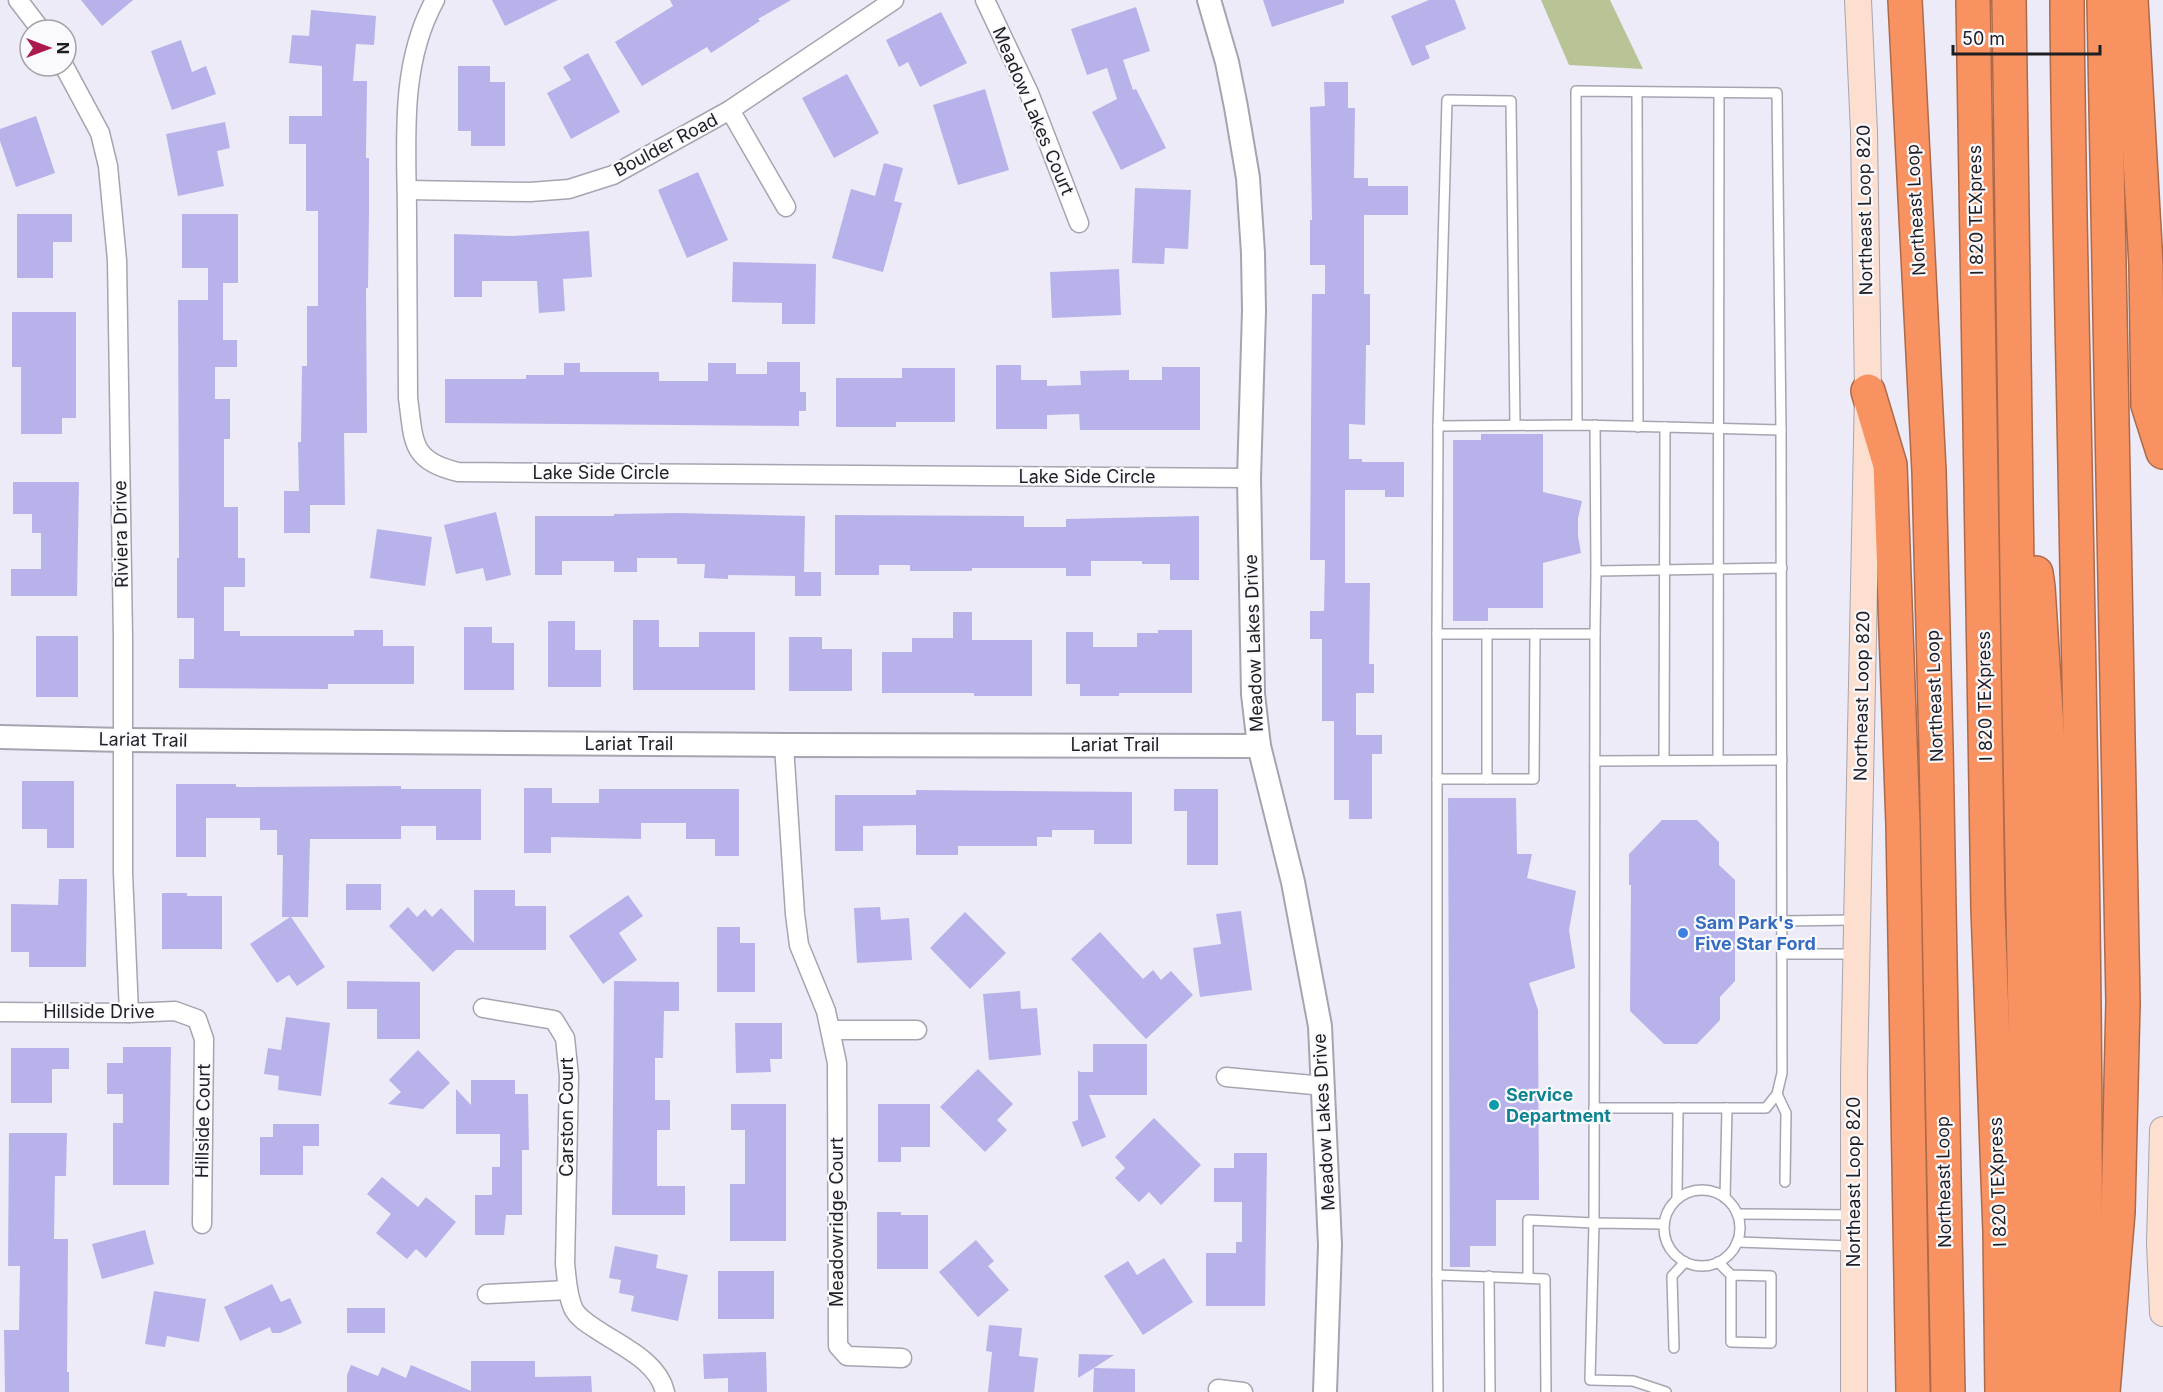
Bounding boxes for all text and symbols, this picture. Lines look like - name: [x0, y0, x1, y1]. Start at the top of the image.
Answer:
- north arrow: [18, 18, 78, 78]
- scale bar: [1953, 18, 2100, 56]
- street label: Meadow Lakes Court: [988, 24, 1078, 198]
- text: 50 m: [1962, 28, 2005, 49]
- text: N: [53, 42, 73, 54]
- street label: Boulder Road: [610, 108, 721, 181]
- street label: Northeast Loop 820: [1853, 125, 1876, 295]
- street label: Northeast Loop: [1902, 144, 1929, 276]
- street label: I 820 TEXpress: [1964, 145, 1987, 275]
- street label: Lake Side Circle: [533, 462, 669, 483]
- street label: Lake Side Circle: [1019, 466, 1155, 487]
- street label: Riviera Drive: [109, 480, 132, 588]
- street label: Meadow Lakes Drive: [1240, 554, 1267, 732]
- street label: Northeast Loop 820: [1850, 611, 1873, 781]
- street label: Northeast Loop: [1922, 630, 1947, 762]
- street label: I 820 TEXpress: [1973, 631, 1996, 761]
- street label: Lariat Trail: [98, 728, 188, 751]
- street label: Lariat Trail: [585, 733, 673, 754]
- street label: Lariat Trail: [1071, 734, 1159, 755]
- place label: Sam Park's Five Star Ford: [1695, 912, 1816, 954]
- marker: Sam Park's Five Star Ford: [1676, 926, 1690, 940]
- street label: Hillside Drive: [43, 1001, 155, 1022]
- street label: Meadow Lakes Drive: [1308, 1033, 1339, 1211]
- street label: Carston Court: [556, 1057, 577, 1177]
- street label: Hillside Court: [191, 1063, 214, 1178]
- place label: Service Department: [1506, 1084, 1611, 1126]
- street label: Northeast Loop 820: [1843, 1097, 1864, 1267]
- marker: Service Department: [1487, 1098, 1501, 1112]
- street label: Northeast Loop: [1932, 1116, 1955, 1248]
- street label: I 820 TEXpress: [1985, 1117, 2010, 1247]
- street label: Meadowridge Court: [826, 1137, 847, 1307]

